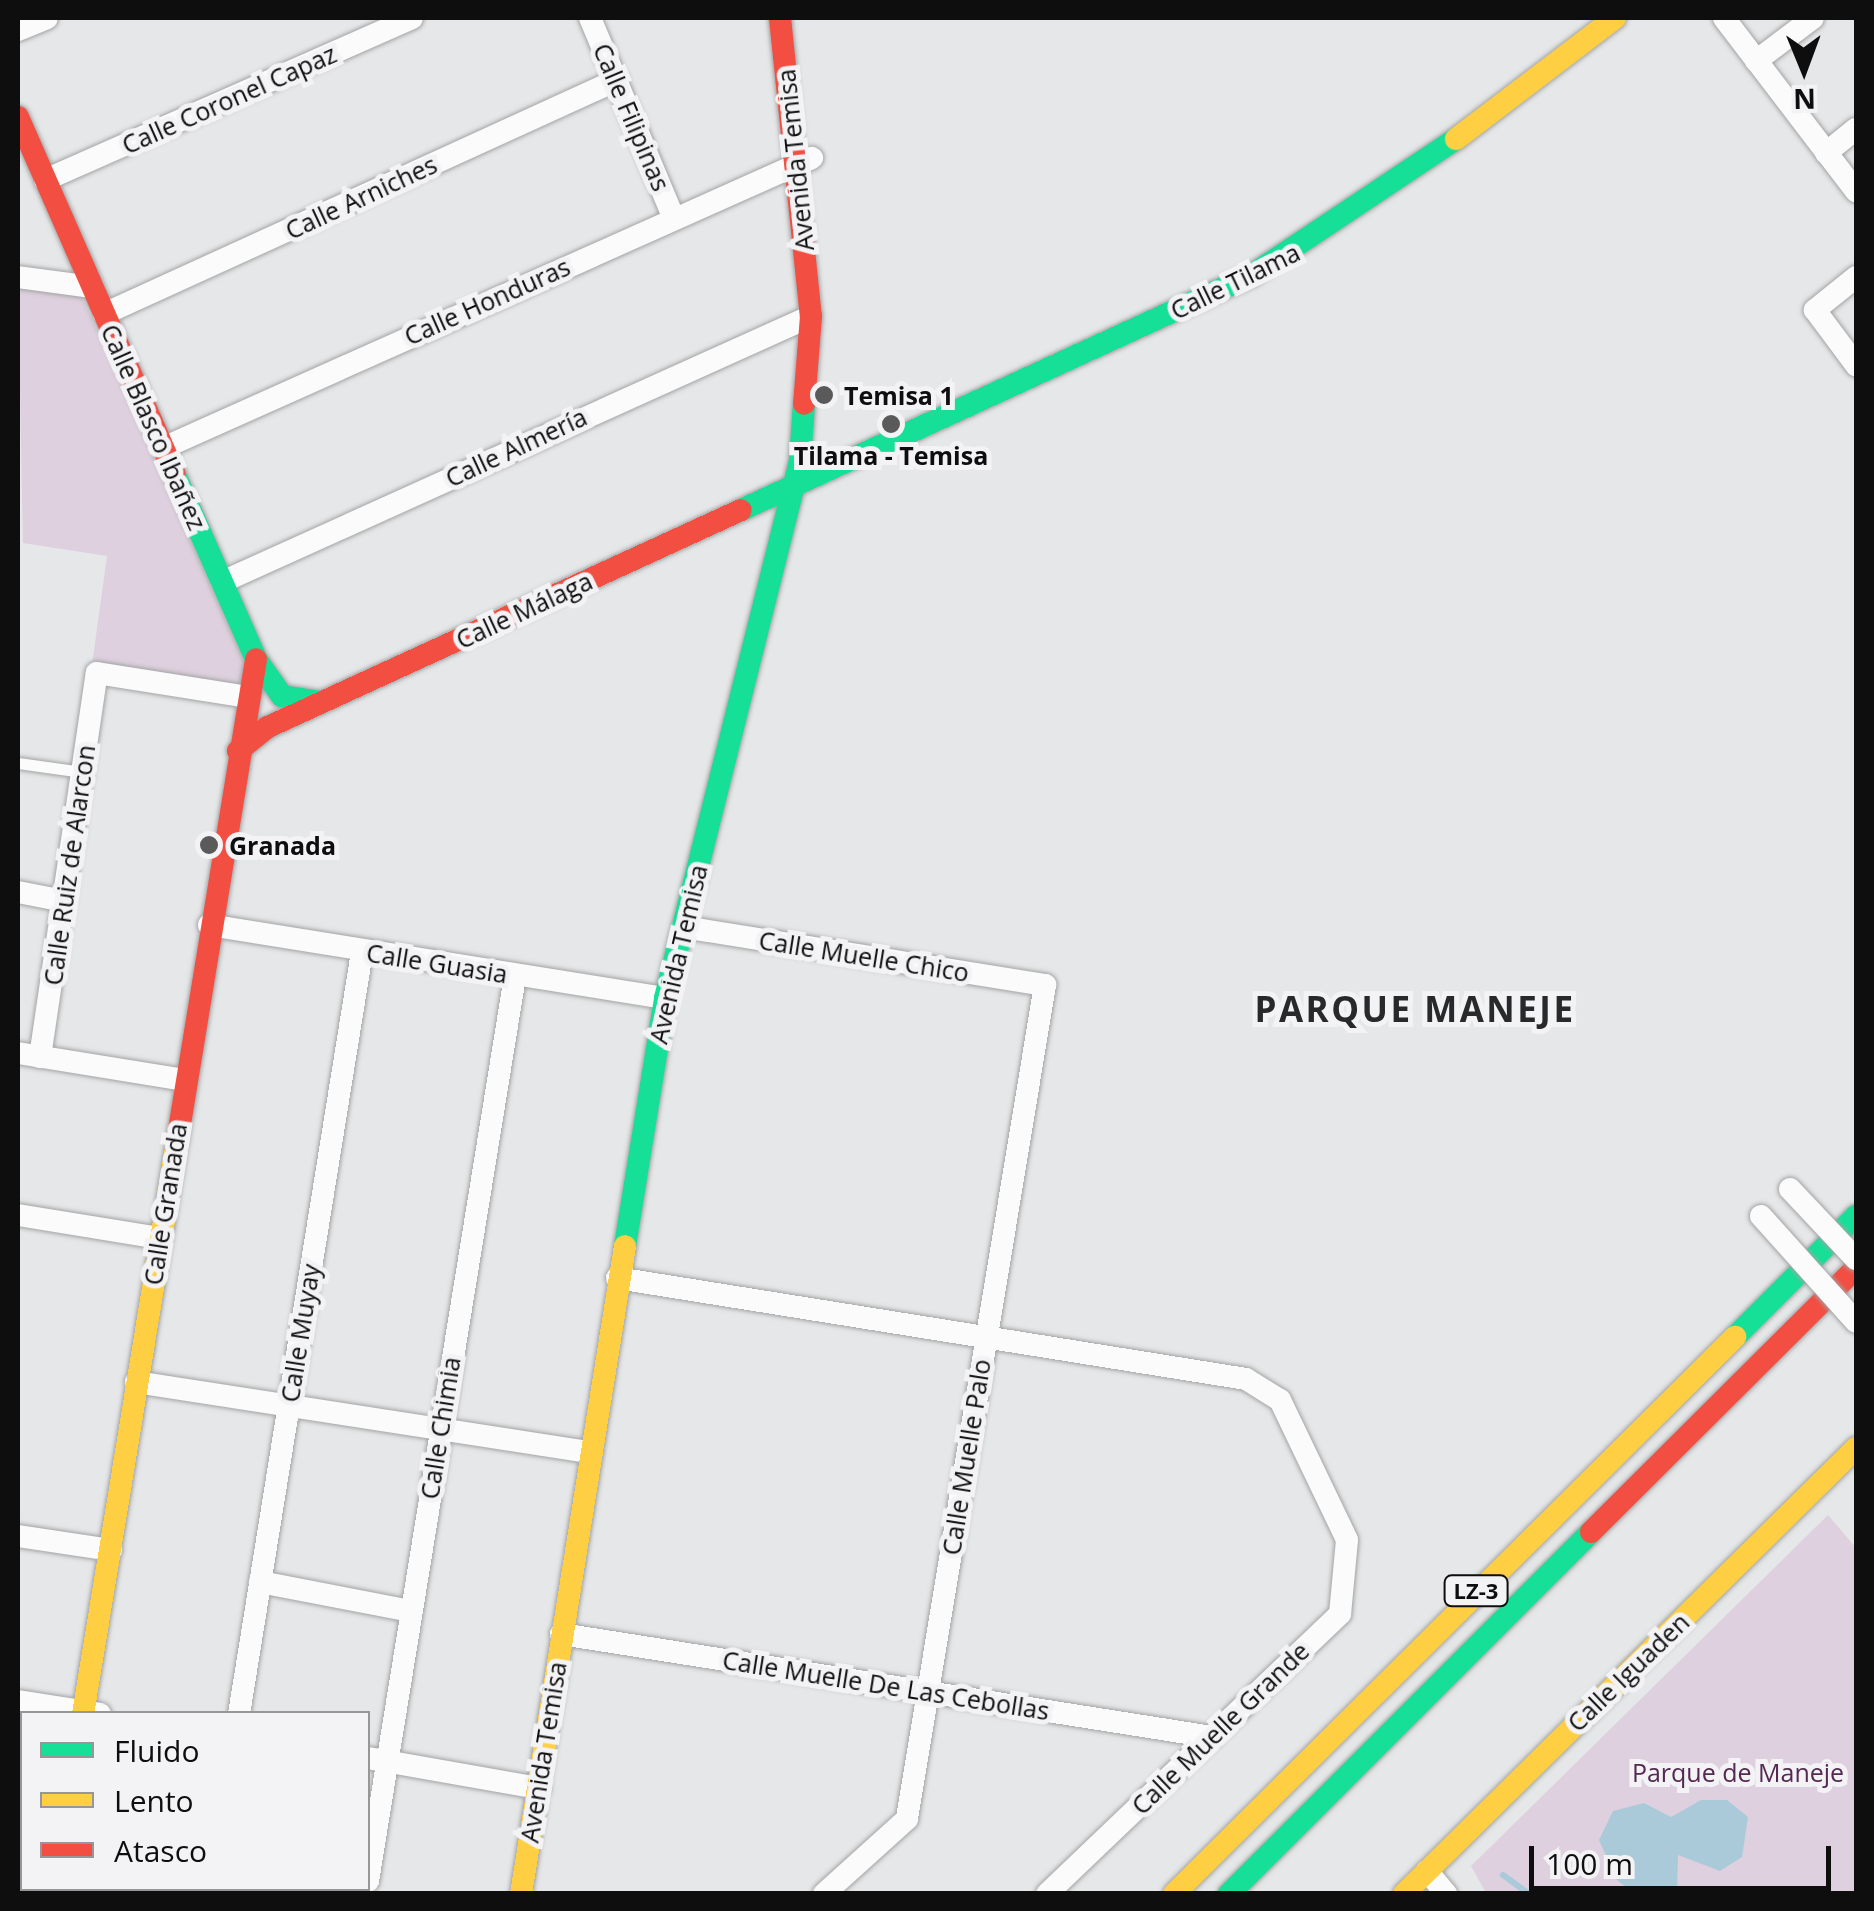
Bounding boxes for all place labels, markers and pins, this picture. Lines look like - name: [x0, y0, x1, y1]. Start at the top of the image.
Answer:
- place label: Temisa 1: [844, 380, 954, 410]
- marker: Temisa 1: [813, 384, 835, 406]
- marker: Tilama - Temisa: [880, 413, 902, 435]
- place label: Tilama - Temisa: [794, 440, 988, 470]
- place label: Granada: [229, 830, 336, 860]
- marker: Granada: [198, 834, 220, 856]

